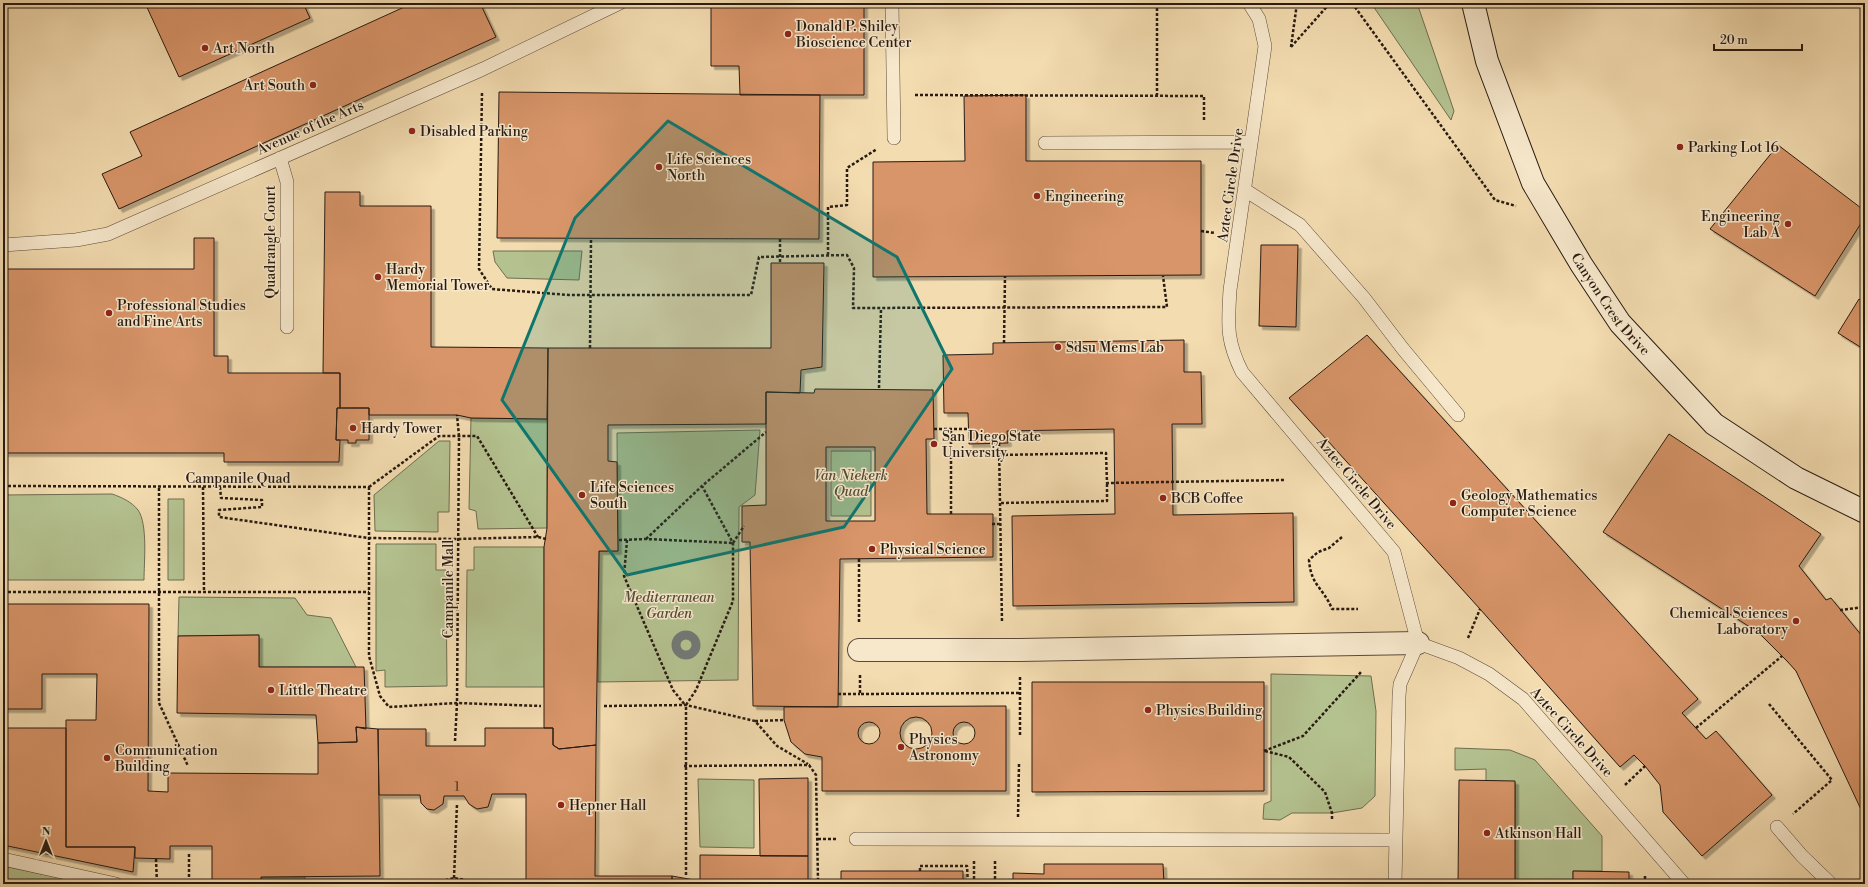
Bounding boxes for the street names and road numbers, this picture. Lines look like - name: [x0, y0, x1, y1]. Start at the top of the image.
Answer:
- street label: Avenue of the Arts: [253, 96, 367, 160]
- street label: Aztec Circle Drive: [1214, 127, 1248, 244]
- street label: Quadrangle Court: [262, 185, 280, 299]
- street label: Canyon Crest Drive: [1566, 250, 1654, 360]
- street label: Aztec Circle Drive: [1312, 433, 1400, 533]
- street label: Campanile Quad: [185, 470, 291, 488]
- street label: Campanile Mall: [440, 540, 458, 638]
- street label: Aztec Circle Drive: [1525, 683, 1616, 781]

